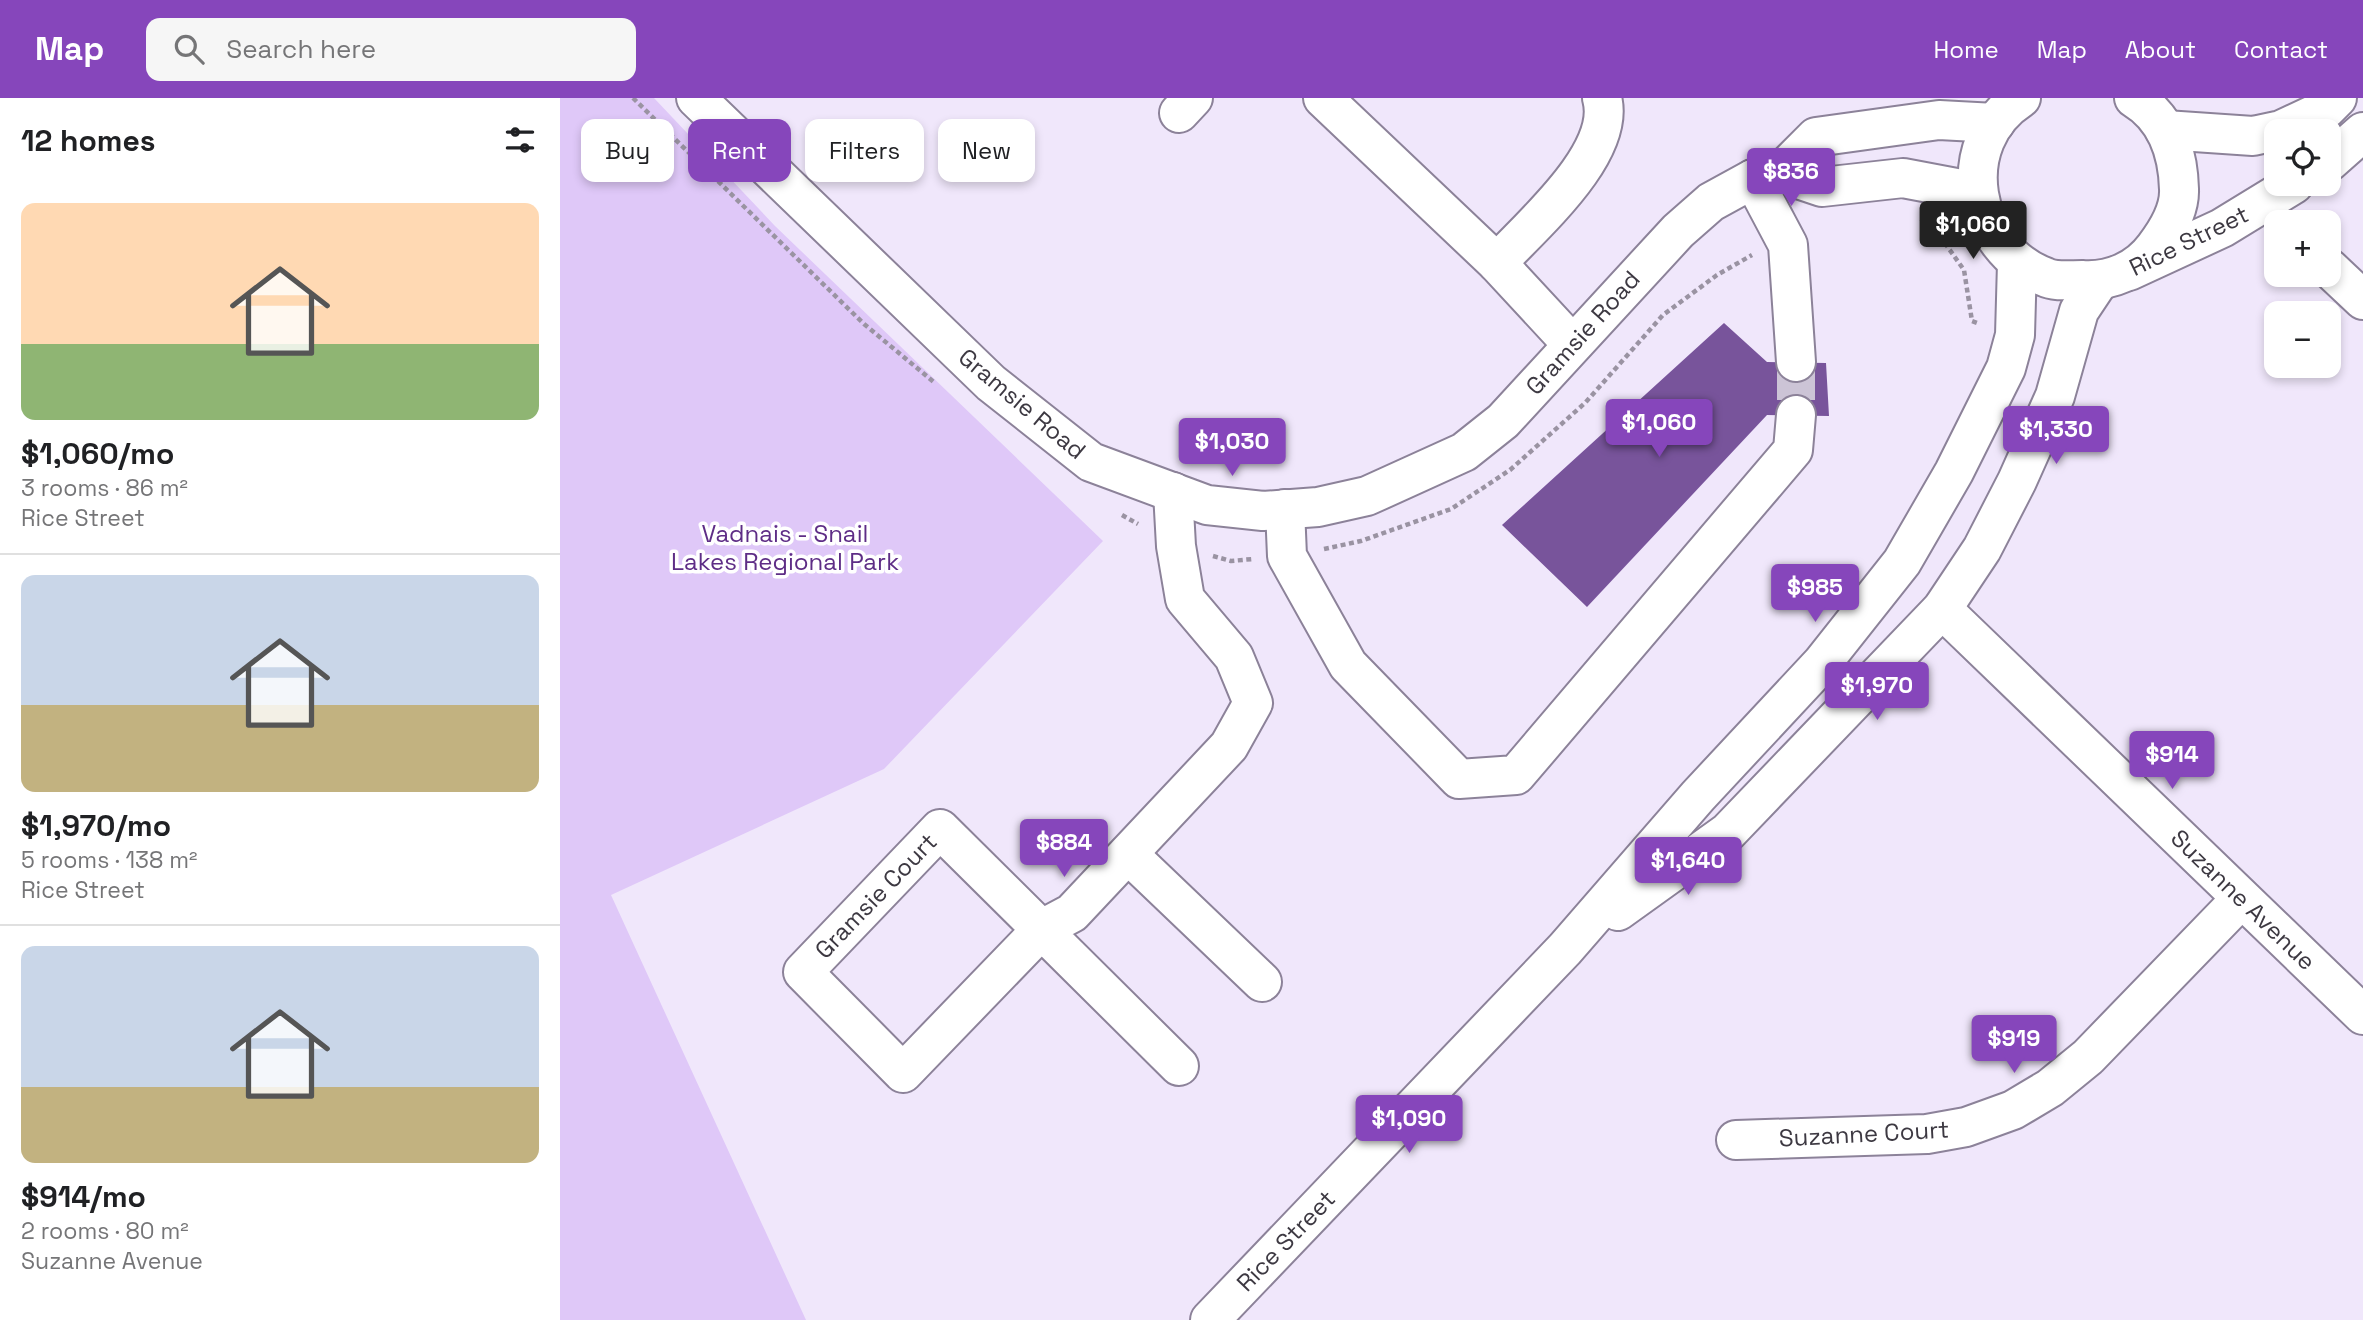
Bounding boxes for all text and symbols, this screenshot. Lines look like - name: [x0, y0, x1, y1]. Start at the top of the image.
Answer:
- search box: [146, 18, 636, 81]
- text: Map: [35, 28, 104, 70]
- icon: search: [170, 30, 208, 68]
- text: Search here: [226, 32, 376, 66]
- text: Home: [1933, 34, 1999, 65]
- text: Map: [2037, 34, 2087, 65]
- text: About: [2125, 34, 2196, 65]
- text: Contact: [2234, 34, 2328, 65]
- chip: Buy: [581, 119, 674, 182]
- chip: Rent: [688, 119, 791, 182]
- chip: Filters: [805, 119, 924, 182]
- chip: New: [938, 119, 1035, 182]
- map controls: [2264, 119, 2341, 378]
- button: locate: [2264, 119, 2341, 196]
- text: 12 homes: [21, 121, 156, 160]
- icon: filters: [501, 121, 539, 159]
- pin: $836: [1750, 148, 1832, 208]
- text: $836: [1763, 156, 1819, 186]
- street label: Rice Street: [2124, 198, 2254, 283]
- pin: $1,060: [1916, 202, 2030, 261]
- text: $1,060: [1936, 209, 2010, 239]
- button: +: [2264, 210, 2341, 287]
- icon: home: [217, 248, 343, 374]
- street label: Gramsie Road: [1519, 264, 1647, 401]
- button: −: [2264, 301, 2341, 378]
- street label: Gramsie Road: [952, 341, 1092, 466]
- pin: $1,060: [1602, 400, 1716, 459]
- pin: $1,330: [1999, 406, 2113, 466]
- text: $1,060: [1622, 407, 1696, 437]
- text: $1,330: [2019, 414, 2093, 444]
- pin: $1,030: [1175, 418, 1289, 478]
- text: $1,030: [1195, 426, 1269, 456]
- text: $1,060/mo: [21, 434, 174, 473]
- text: 3 rooms · 86 m²: [21, 473, 188, 503]
- text: Rice Street: [21, 503, 145, 533]
- park label: Vadnais - Snail Lakes Regional Park: [671, 518, 899, 577]
- pin: $985: [1774, 564, 1856, 624]
- text: $985: [1787, 572, 1843, 602]
- icon: home: [217, 620, 343, 746]
- pin: $1,970: [1820, 662, 1934, 722]
- text: $1,970: [1841, 670, 1913, 700]
- pin: $914: [2131, 732, 2213, 791]
- text: $914: [2145, 739, 2199, 769]
- text: $1,970/mo: [21, 806, 171, 845]
- pin: $884: [1023, 820, 1105, 879]
- street label: Suzanne Avenue: [2164, 823, 2322, 977]
- street label: Gramsie Court: [808, 826, 943, 965]
- text: $884: [1036, 827, 1092, 857]
- pin: $1,640: [1631, 838, 1745, 897]
- text: 5 rooms · 138 m²: [21, 845, 197, 875]
- text: $1,640: [1651, 845, 1725, 875]
- text: Rice Street: [21, 875, 145, 905]
- icon: home: [217, 991, 343, 1117]
- pin: $919: [1973, 1016, 2055, 1075]
- text: $919: [1988, 1023, 2040, 1053]
- pin: $1,090: [1352, 1096, 1466, 1155]
- text: $1,090: [1372, 1103, 1446, 1133]
- street label: Suzanne Court: [1778, 1114, 1950, 1153]
- text: $914/mo: [21, 1177, 146, 1216]
- street label: Rice Street: [1230, 1183, 1342, 1298]
- text: 2 rooms · 80 m²: [21, 1216, 189, 1246]
- text: Suzanne Avenue: [21, 1246, 203, 1276]

